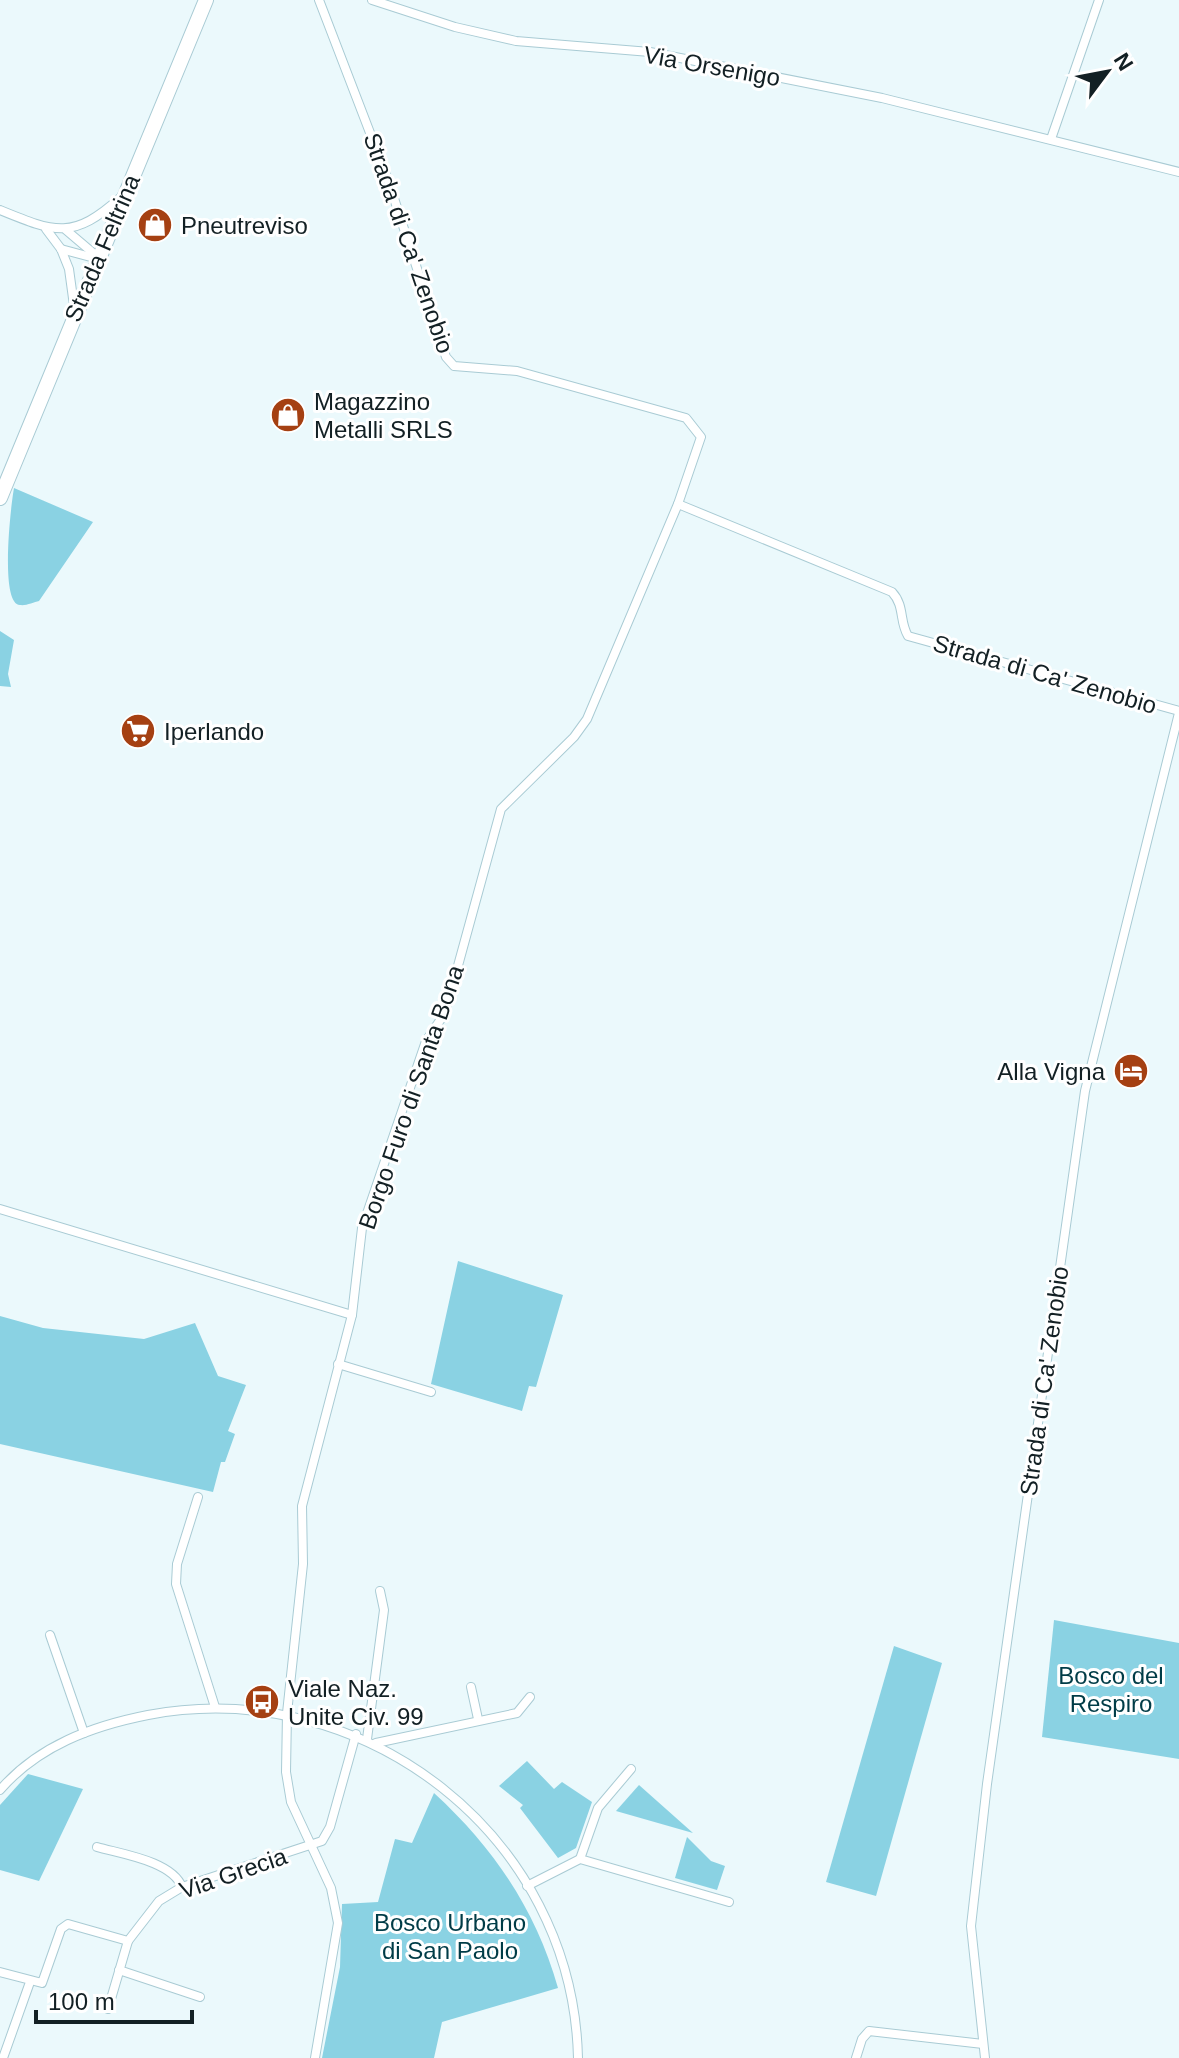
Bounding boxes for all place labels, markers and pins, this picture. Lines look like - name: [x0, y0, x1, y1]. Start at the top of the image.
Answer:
- shop icon: Pneutreviso: [136, 206, 174, 244]
- place label: Pneutreviso: [181, 212, 308, 239]
- place label: Magazzino Metalli SRLS: [314, 388, 453, 443]
- shop icon: Magazzino Metalli SRLS: [269, 396, 307, 434]
- supermarket icon: Iperlando: [119, 712, 157, 750]
- place label: Iperlando: [164, 718, 264, 745]
- hotel icon: Alla Vigna: [1112, 1052, 1150, 1090]
- place label: Alla Vigna: [997, 1058, 1106, 1085]
- place label: Viale Naz. Unite Civ. 99: [288, 1675, 424, 1730]
- bus stop icon: Viale Naz. Unite Civ. 99: [243, 1683, 281, 1721]

